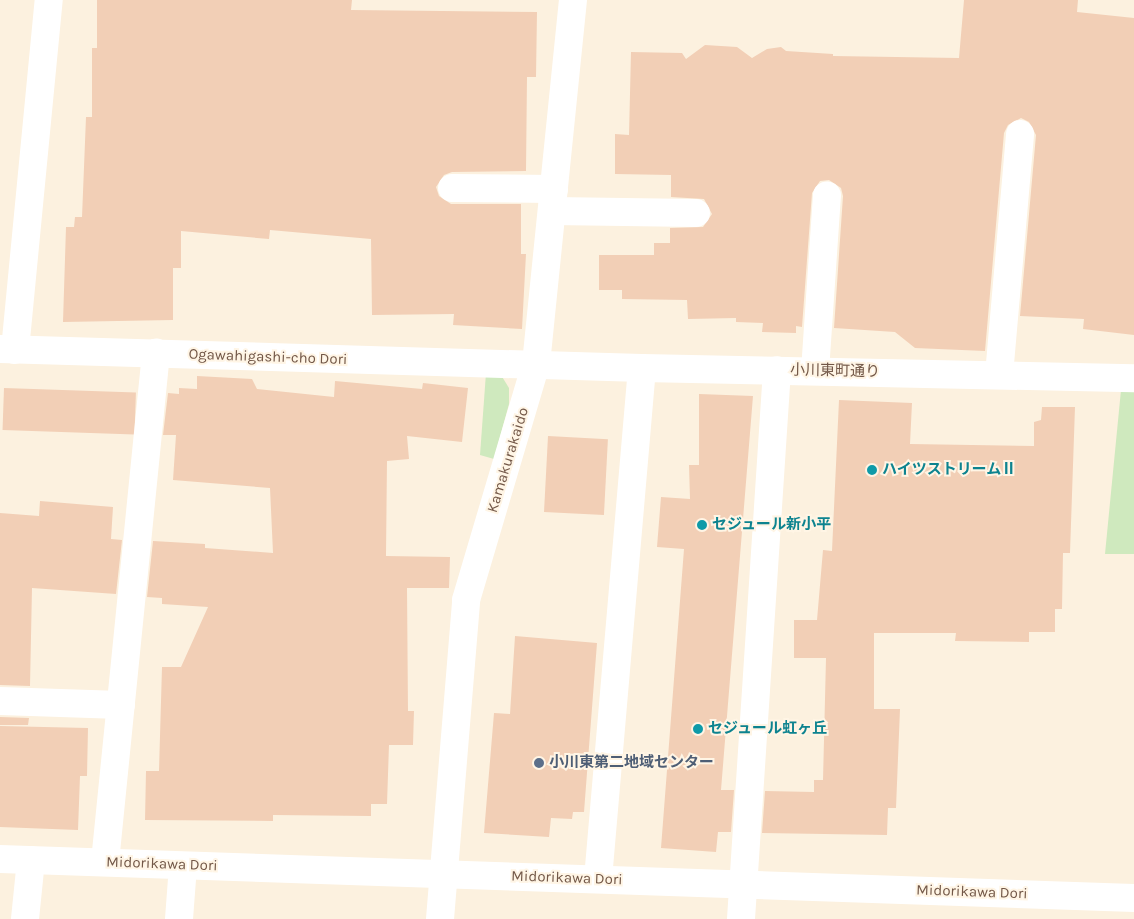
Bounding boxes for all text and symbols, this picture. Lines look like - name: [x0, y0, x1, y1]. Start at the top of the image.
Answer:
- street label: Ogawahigashi-cho Dori: [188, 345, 348, 369]
- street label: 小川東町通り: [790, 361, 880, 381]
- street label: Kamakurakaido: [483, 405, 533, 515]
- place label: ハイツストリームⅡ: [882, 461, 1017, 479]
- marker: ハイツストリームⅡ: [866, 464, 878, 476]
- place label: セジュール新小平: [712, 516, 832, 534]
- marker: セジュール新小平: [696, 519, 708, 531]
- place label: セジュール虹ヶ丘: [708, 720, 828, 738]
- marker: セジュール虹ヶ丘: [692, 723, 704, 735]
- place label: 小川東第二地域センター: [549, 754, 714, 772]
- marker: 小川東第二地域センター: [533, 757, 545, 769]
- street label: Midorikawa Dori: [106, 853, 218, 875]
- street label: Midorikawa Dori: [511, 867, 623, 889]
- street label: Midorikawa Dori: [916, 881, 1028, 903]

